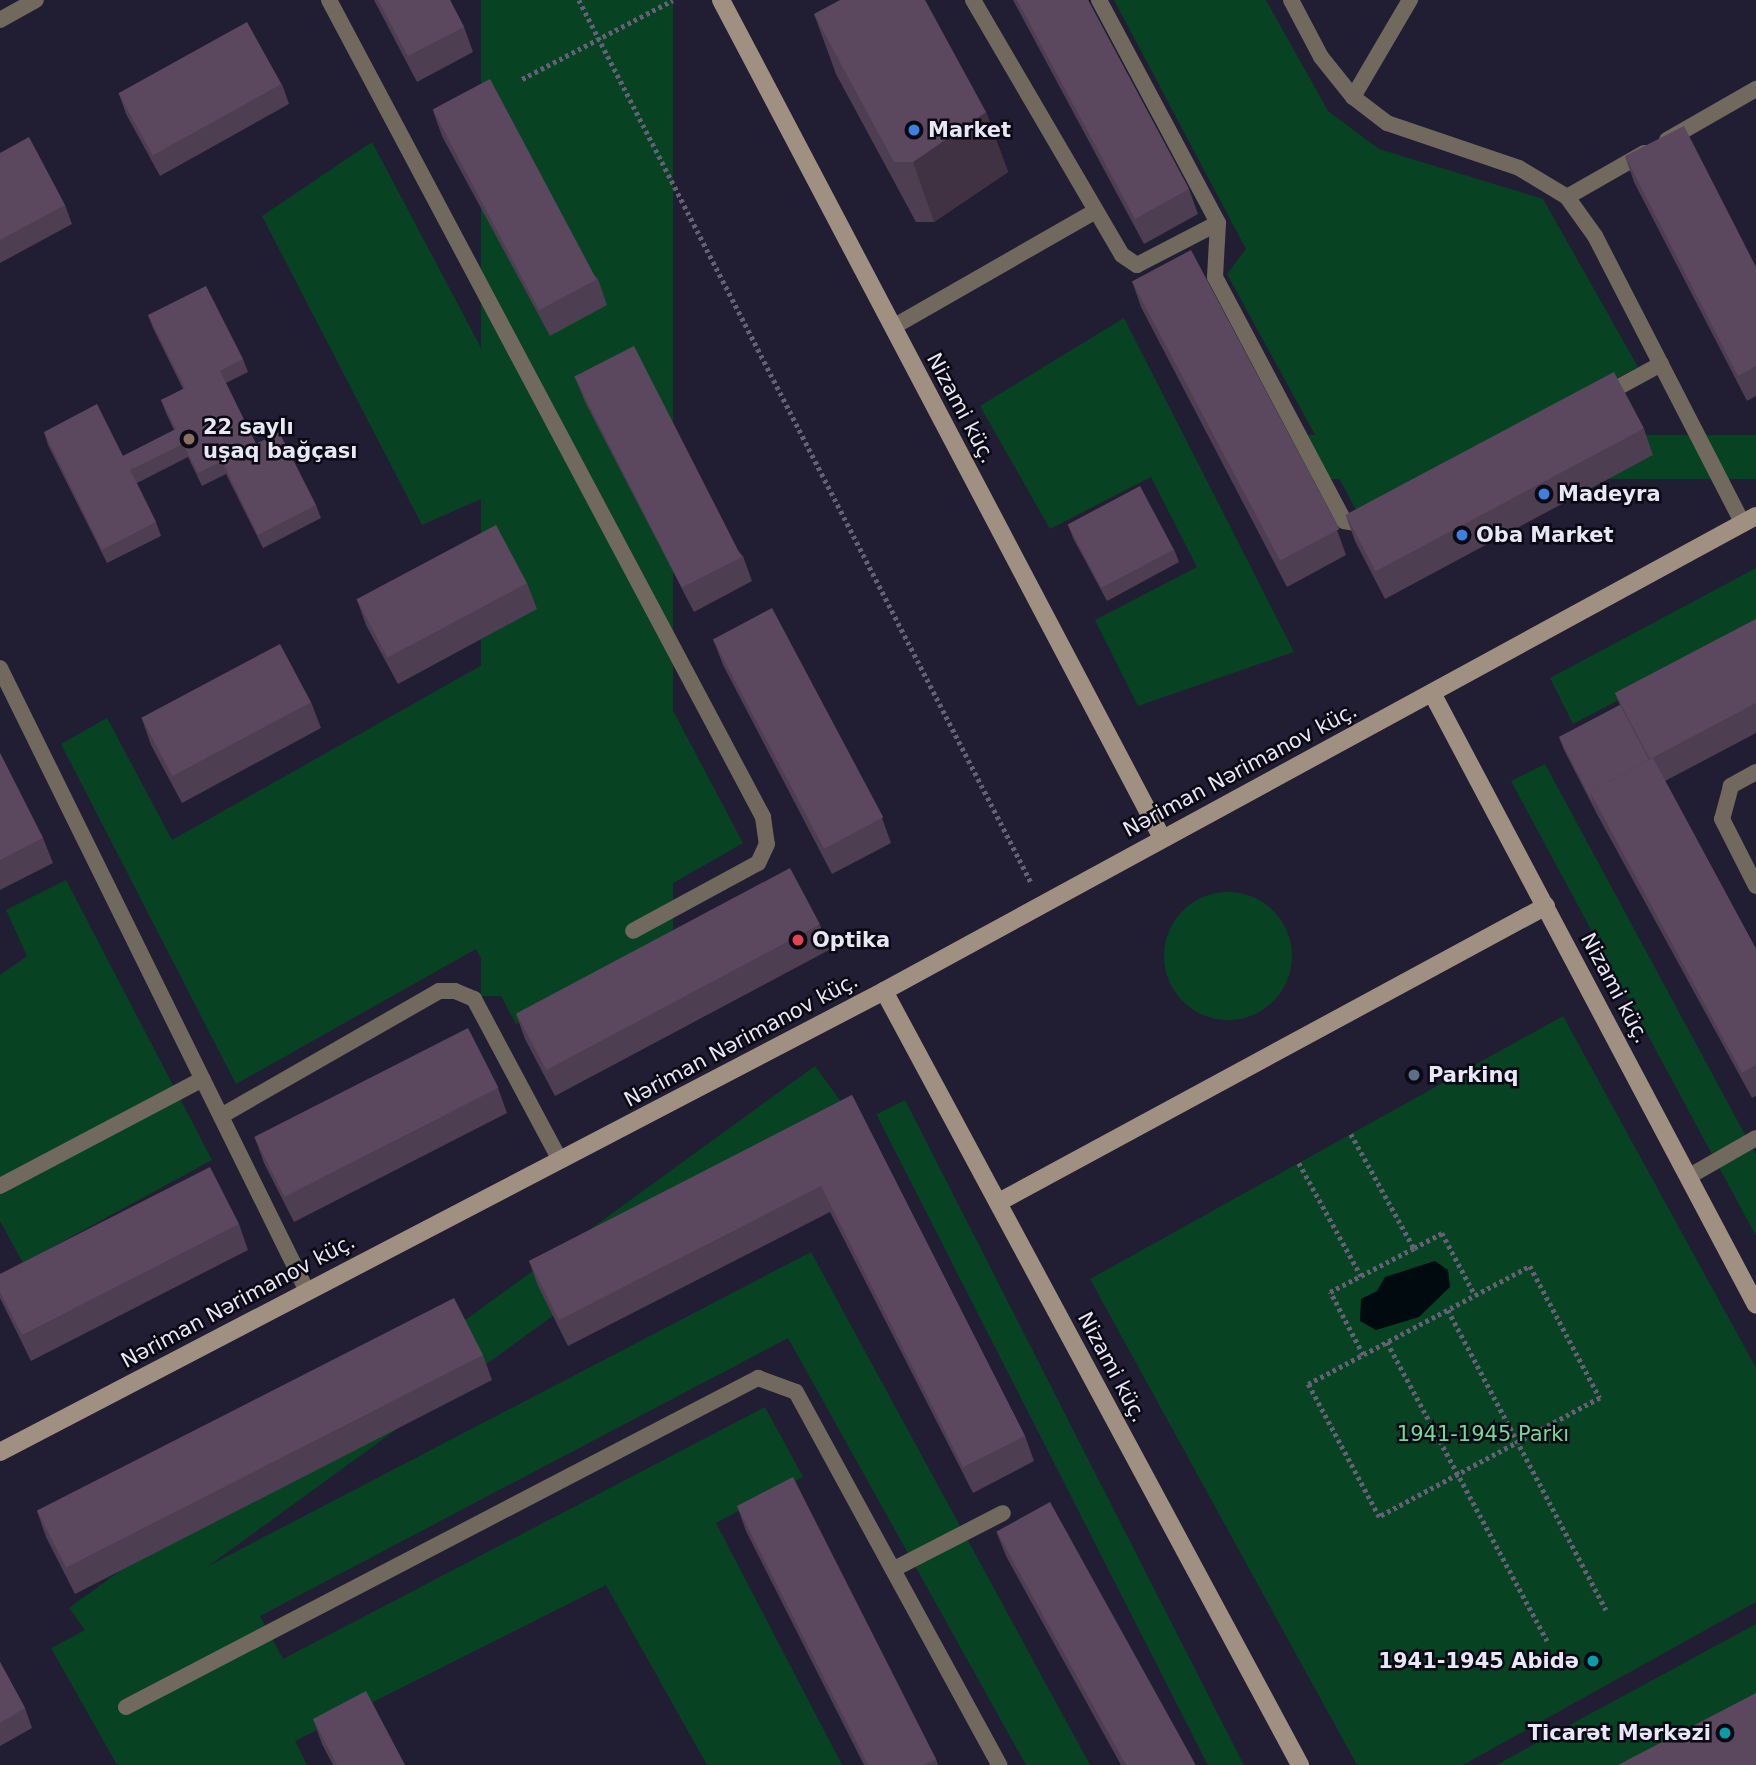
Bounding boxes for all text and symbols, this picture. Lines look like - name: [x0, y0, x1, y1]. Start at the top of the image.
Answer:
- place label: Market: [928, 117, 1011, 143]
- marker: Market: [906, 122, 922, 138]
- street label: Nizami küç.: [921, 348, 1001, 468]
- place label: 22 saylı uşaq bağçası: [203, 414, 358, 464]
- marker: 22 saylı uşaq bağçası: [181, 431, 197, 447]
- place label: Madeyra: [1558, 481, 1661, 507]
- marker: Madeyra: [1536, 486, 1552, 502]
- place label: Oba Market: [1476, 522, 1613, 548]
- marker: Oba Market: [1454, 527, 1470, 543]
- street label: Nəriman Nərimanov küç.: [1119, 698, 1361, 842]
- place label: Optika: [812, 927, 890, 953]
- street label: Nizami küç.: [1575, 928, 1655, 1048]
- marker: Optika: [790, 932, 806, 948]
- street label: Nəriman Nərimanov küç.: [620, 968, 862, 1112]
- place label: Parkinq: [1428, 1062, 1519, 1088]
- marker: Parkinq: [1406, 1067, 1422, 1083]
- street label: Nəriman Nərimanov küç.: [117, 1229, 359, 1373]
- street label: Nizami küç.: [1072, 1307, 1152, 1427]
- park label: 1941-1945 Parkı: [1397, 1421, 1569, 1447]
- place label: 1941-1945 Abidə: [1378, 1648, 1579, 1674]
- marker: 1941-1945 Abidə: [1585, 1653, 1601, 1669]
- place label: Ticarət Mərkəzi: [1528, 1720, 1711, 1746]
- marker: Ticarət Mərkəzi: [1717, 1725, 1733, 1741]

